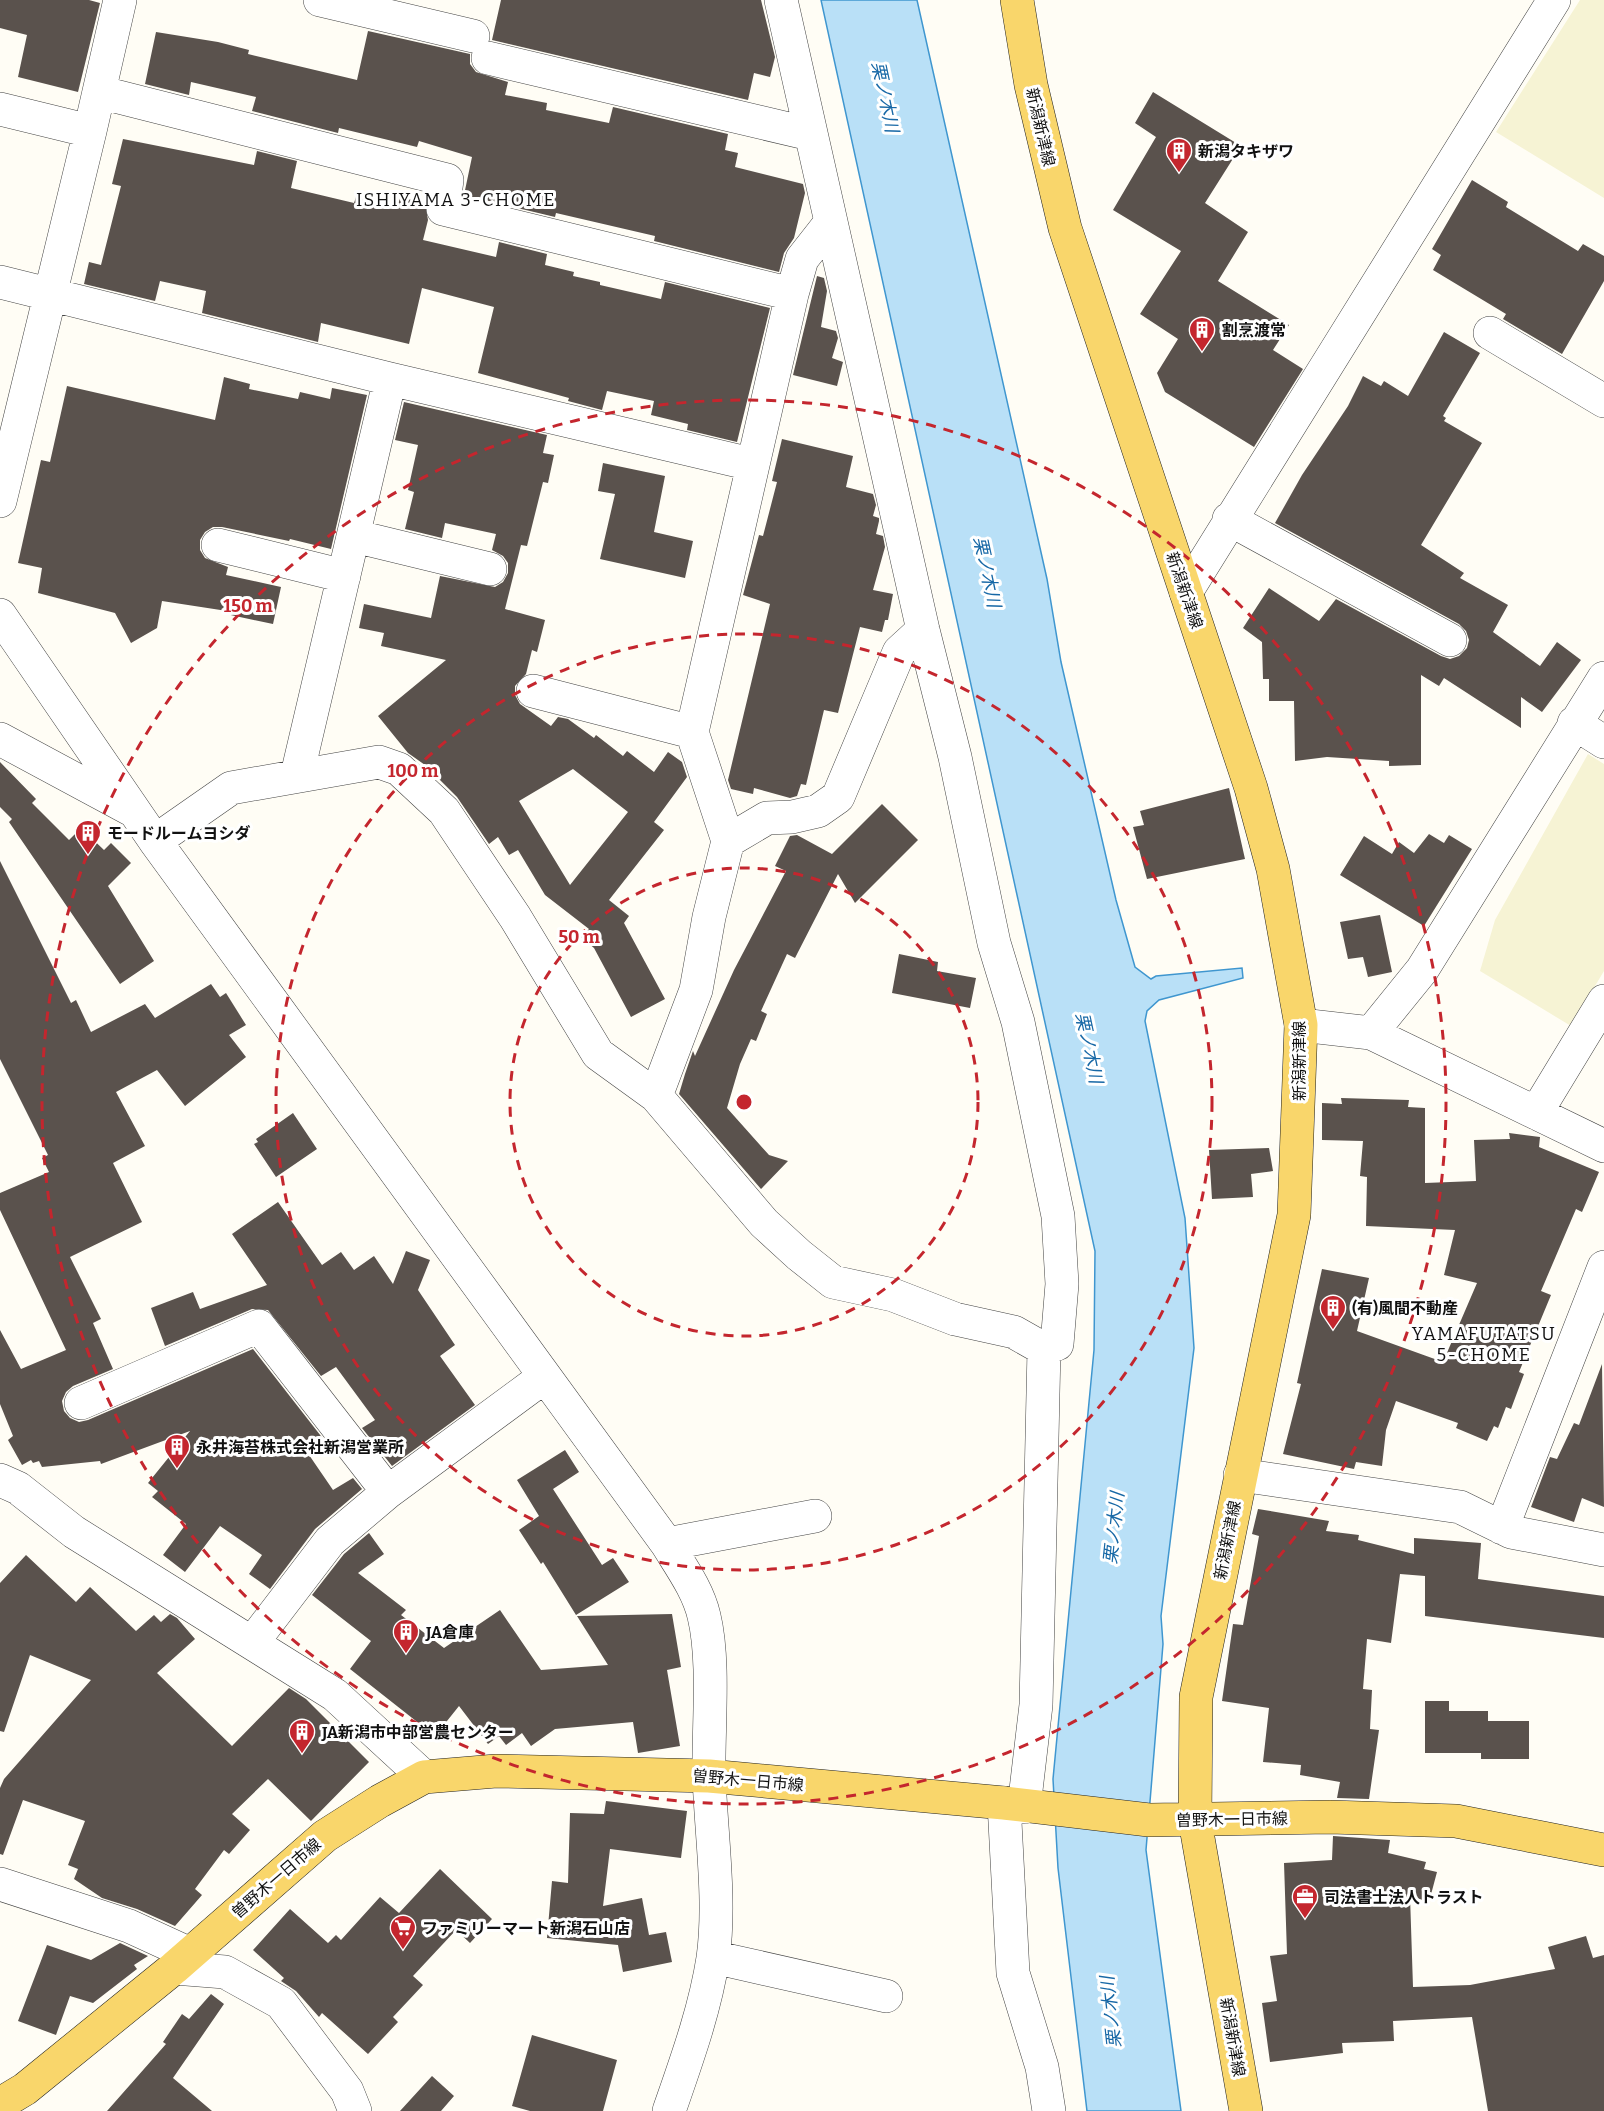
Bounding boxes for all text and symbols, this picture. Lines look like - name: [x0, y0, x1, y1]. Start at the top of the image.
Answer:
- water label: 栗ノ木川: [867, 59, 904, 136]
- street label: 新潟新津線: [1022, 86, 1059, 168]
- building icon: 新潟タキザワ: [1164, 136, 1194, 174]
- place label: 新潟タキザワ: [1198, 142, 1294, 161]
- district label: ISHIYAMA 3-CHOME: [356, 189, 556, 211]
- building icon: 割烹渡常: [1187, 315, 1217, 353]
- place label: 割烹渡常: [1222, 321, 1286, 340]
- water label: 栗ノ木川: [969, 534, 1006, 611]
- street label: 新潟新津線: [1163, 549, 1207, 631]
- text: 150 m: [223, 595, 273, 617]
- text: 100 m: [387, 760, 439, 782]
- building icon: モードルームヨシダ: [73, 818, 103, 856]
- place label: モードルームヨシダ: [107, 824, 251, 843]
- text: 50 m: [558, 926, 600, 948]
- water label: 栗ノ木川: [1071, 1010, 1108, 1087]
- street label: 新潟新津線: [1290, 1021, 1309, 1101]
- centre of rings: [734, 1092, 754, 1112]
- building icon: (有)風間不動産: [1318, 1293, 1348, 1331]
- place label: (有)風間不動産: [1352, 1299, 1458, 1318]
- district label: YAMAFUTATSU 5-CHOME: [1412, 1323, 1556, 1366]
- building icon: 永井海苔株式会社新潟営業所: [162, 1432, 192, 1470]
- place label: 永井海苔株式会社新潟営業所: [196, 1438, 404, 1457]
- water label: 栗ノ木川: [1099, 1489, 1129, 1565]
- street label: 新潟新津線: [1211, 1499, 1244, 1581]
- building icon: JA倉庫: [391, 1617, 421, 1655]
- place label: JA倉庫: [425, 1623, 474, 1642]
- building icon: JA新潟市中部営農センター: [287, 1717, 317, 1755]
- place label: JA新潟市中部営農センター: [321, 1723, 514, 1742]
- street label: 曽野木一日市線: [691, 1766, 805, 1795]
- street label: 曽野木一日市線: [1176, 1809, 1288, 1830]
- street label: 曽野木一日市線: [228, 1834, 325, 1922]
- office icon: 司法書士法人トラスト: [1290, 1882, 1320, 1920]
- place label: 司法書士法人トラスト: [1324, 1888, 1484, 1907]
- supermarket icon: ファミリーマート新潟石山店: [388, 1913, 418, 1951]
- place label: ファミリーマート新潟石山店: [422, 1919, 630, 1938]
- water label: 栗ノ木川: [1096, 1973, 1126, 2049]
- street label: 新潟新津線: [1216, 1996, 1249, 2078]

